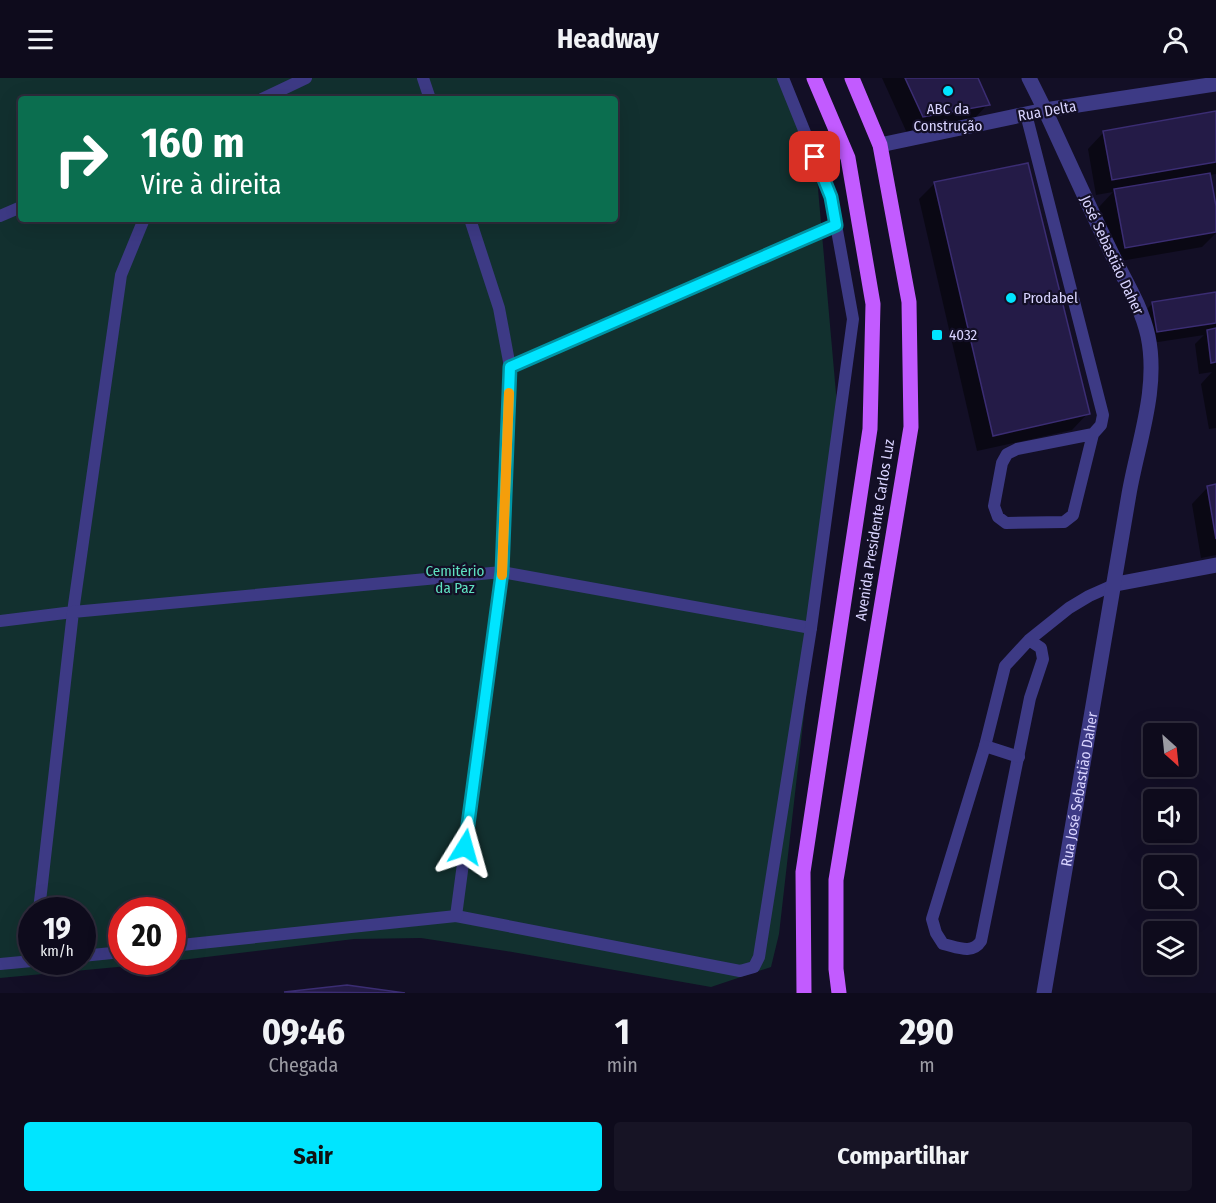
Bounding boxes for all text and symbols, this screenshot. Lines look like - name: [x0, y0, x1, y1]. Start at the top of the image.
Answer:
- icon: menu: [24, 23, 57, 56]
- text: Headway: [557, 23, 659, 55]
- icon: person: [1159, 23, 1192, 56]
- marker: ABC da Construção: [941, 84, 955, 98]
- street label: Rua Delta: [1016, 97, 1078, 125]
- place label: ABC da Construção: [913, 100, 983, 135]
- text: 160 m: [141, 118, 244, 168]
- icon: right: [42, 120, 120, 198]
- pin: [789, 131, 840, 182]
- icon: arrive: [798, 140, 831, 173]
- text: Vire à direita: [141, 169, 281, 201]
- street label: José Sebastião Daher: [1076, 192, 1148, 318]
- place label: Prodabel: [1023, 289, 1078, 307]
- marker: Prodabel: [1004, 291, 1018, 305]
- place label: 4032: [949, 326, 978, 344]
- marker: 4032: [930, 328, 944, 342]
- street label: Avenida Presidente Carlos Luz: [852, 438, 898, 622]
- park label: Cemitério da Paz: [425, 562, 485, 597]
- street label: Rua José Sebastião Daher: [1057, 710, 1102, 868]
- north arrow: [1143, 723, 1197, 777]
- map controls: [1143, 723, 1197, 975]
- button: sound: [1143, 789, 1197, 843]
- position arrow: [433, 815, 497, 879]
- button: search: [1143, 855, 1197, 909]
- speed limit sign: 20: [108, 897, 186, 975]
- text: 19: [43, 911, 71, 947]
- button: layers: [1143, 921, 1197, 975]
- text: km/h: [40, 942, 74, 960]
- text: 09:46: [262, 1010, 345, 1054]
- text: 1: [615, 1010, 630, 1054]
- text: 290: [900, 1010, 954, 1054]
- text: Chegada: [269, 1053, 338, 1077]
- text: min: [607, 1053, 638, 1077]
- text: m: [919, 1053, 935, 1077]
- button: Sair: [24, 1122, 602, 1191]
- button: Compartilhar: [614, 1122, 1192, 1191]

